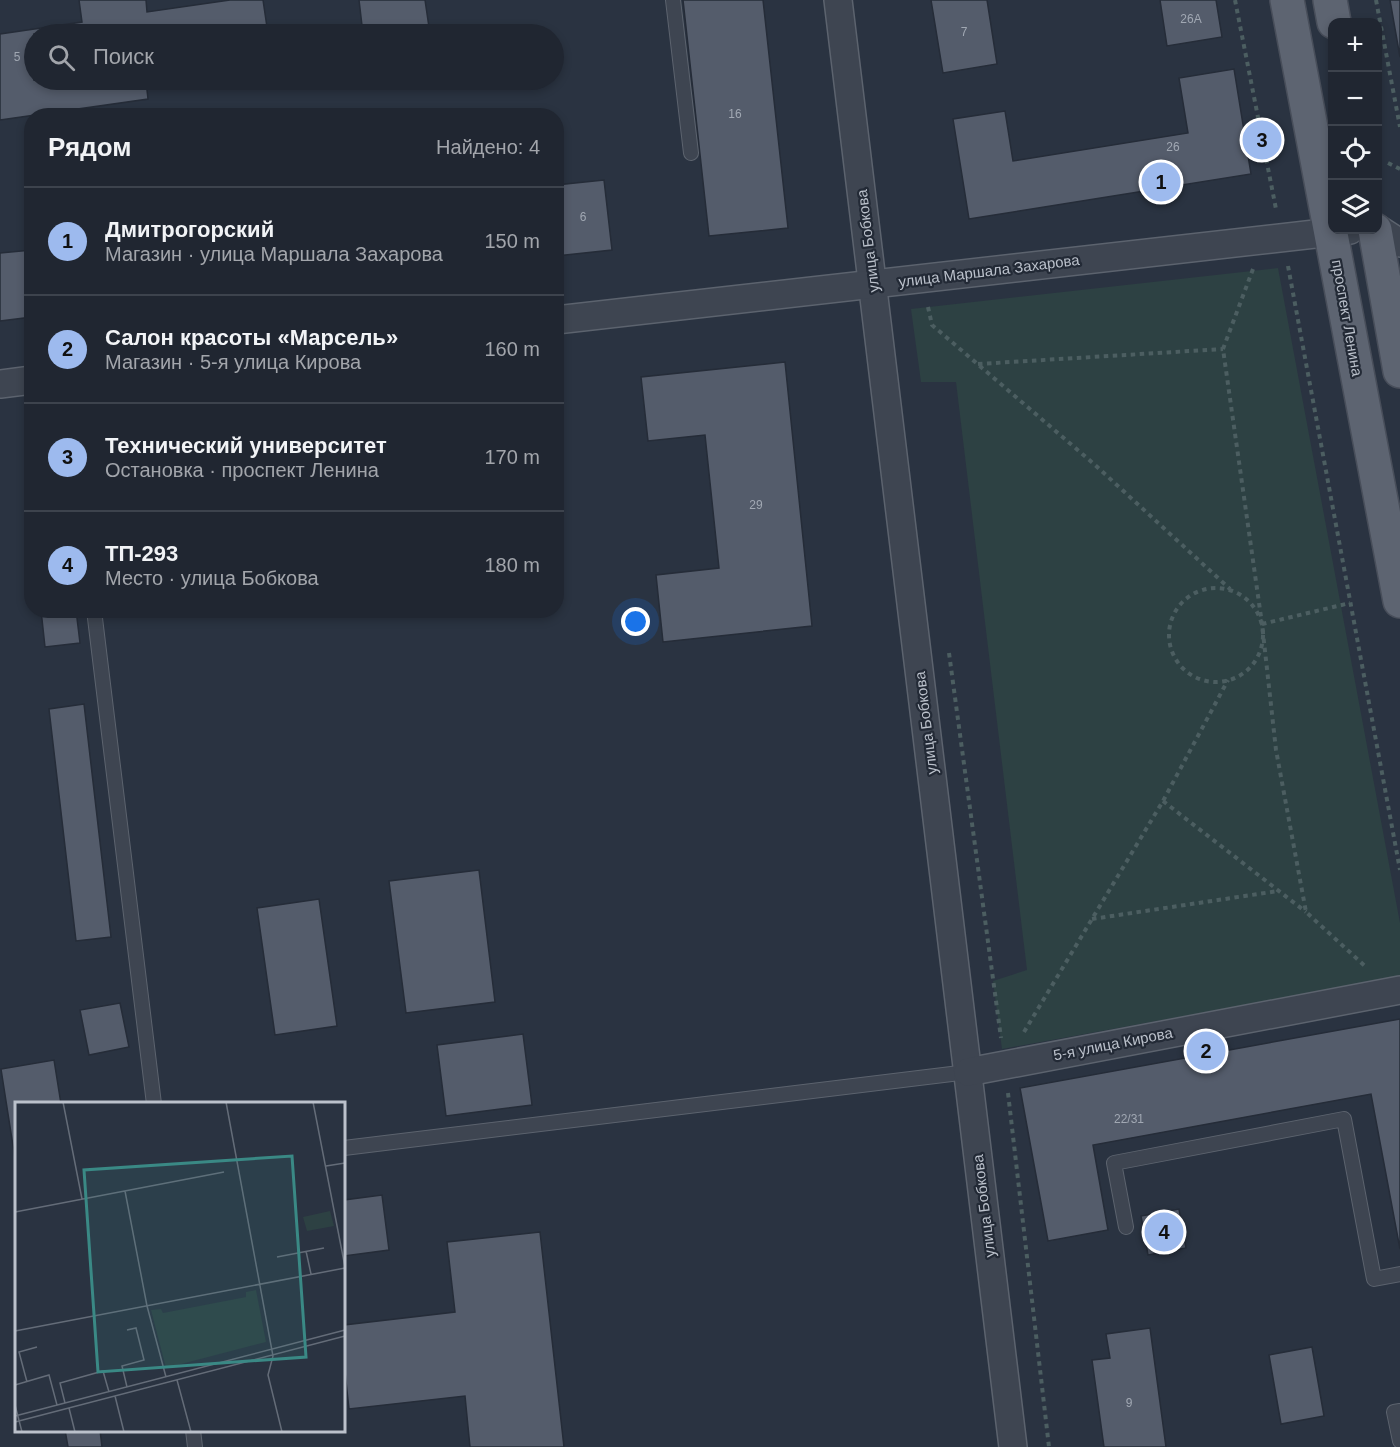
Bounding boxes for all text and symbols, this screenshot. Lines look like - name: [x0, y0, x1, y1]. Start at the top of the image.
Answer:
- house number: 26А: [1180, 12, 1202, 26]
- map controls: [1328, 18, 1382, 234]
- button: +: [1328, 18, 1382, 72]
- search box: [24, 24, 564, 90]
- house number: 7: [961, 25, 968, 39]
- icon: search: [45, 41, 78, 74]
- text: Поиск: [93, 44, 154, 69]
- house number: 5: [14, 50, 21, 64]
- button: −: [1328, 72, 1382, 126]
- house number: 16: [728, 107, 742, 121]
- pin: 3: [1242, 118, 1282, 162]
- button: locate: [1328, 126, 1382, 180]
- text: Рядом: [48, 132, 131, 162]
- text: Найдено: 4: [436, 136, 540, 158]
- house number: 26: [1166, 140, 1180, 154]
- pin: 1: [1142, 160, 1180, 204]
- button: layers: [1328, 180, 1382, 234]
- street label: улица Бобкова: [853, 188, 882, 293]
- house number: 6: [580, 210, 587, 224]
- text: Дмитрогорский: [105, 217, 274, 242]
- text: 1: [62, 230, 73, 252]
- text: 150 m: [484, 230, 540, 252]
- text: Магазин · улица Маршала Захарова: [105, 243, 443, 265]
- street label: улица Маршала Захарова: [897, 251, 1081, 290]
- street label: проспект Ленина: [1329, 258, 1366, 378]
- text: Салон красоты «Марсель»: [105, 325, 398, 350]
- text: 2: [62, 338, 73, 360]
- text: 160 m: [484, 338, 540, 360]
- text: Магазин · 5-я улица Кирова: [105, 351, 361, 373]
- text: Технический университет: [105, 433, 387, 458]
- text: 3: [62, 446, 73, 468]
- text: 170 m: [484, 446, 540, 468]
- text: Остановка · проспект Ленина: [105, 459, 379, 481]
- house number: 29: [749, 498, 763, 512]
- text: ТП-293: [105, 541, 178, 566]
- text: 4: [62, 554, 73, 576]
- text: 180 m: [484, 554, 540, 576]
- text: Место · улица Бобкова: [105, 567, 319, 589]
- your location: [621, 607, 650, 636]
- street label: улица Бобкова: [911, 670, 940, 775]
- street label: 5-я улица Кирова: [1052, 1023, 1175, 1063]
- pin: 2: [1186, 1028, 1226, 1074]
- inset map: [15, 1102, 345, 1432]
- house number: 22/31: [1114, 1112, 1144, 1126]
- street label: улица Бобкова: [969, 1153, 998, 1258]
- pin: 4: [1144, 1210, 1184, 1254]
- house number: 9: [1126, 1396, 1133, 1410]

